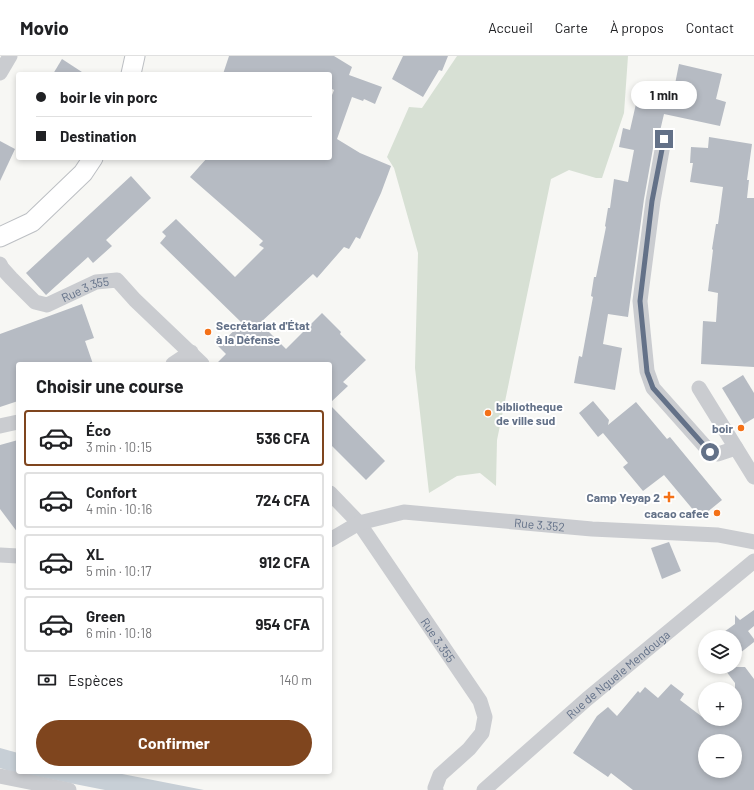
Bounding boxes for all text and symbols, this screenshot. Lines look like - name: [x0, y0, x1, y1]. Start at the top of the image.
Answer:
- text: Movio: [20, 16, 69, 39]
- text: Accueil: [488, 19, 533, 36]
- text: Carte: [555, 19, 588, 36]
- text: À propos: [610, 19, 664, 36]
- text: Contact: [686, 19, 734, 36]
- callout: 1 min: [631, 81, 697, 109]
- text: 1 min: [650, 87, 678, 103]
- text: boir le vin porc: [60, 88, 158, 106]
- text: Destination: [60, 127, 136, 145]
- route end: [655, 130, 673, 148]
- street label: Rue 3.355: [59, 274, 110, 304]
- place label: Secrétariat d'État à la Défense: [216, 318, 310, 346]
- marker: Secrétariat d'État à la Défense: [203, 327, 213, 337]
- text: Choisir une course: [36, 375, 184, 397]
- place label: bibliotheque de ville sud: [496, 399, 563, 427]
- marker: bibliotheque de ville sud: [483, 408, 493, 418]
- icon: car: [38, 420, 74, 456]
- text: Éco: [86, 421, 111, 439]
- place label: boir: [712, 421, 733, 435]
- marker: boir: [736, 423, 746, 433]
- text: 536 CFA: [256, 429, 310, 447]
- text: 3 min · 10:15: [86, 439, 152, 455]
- route start: [701, 443, 719, 461]
- icon: car: [38, 482, 74, 518]
- text: Confort: [86, 483, 137, 501]
- place label: Camp Yeyap 2: [586, 490, 660, 504]
- text: 724 CFA: [256, 491, 310, 509]
- marker: Camp Yeyap 2: [663, 491, 675, 503]
- text: 4 min · 10:16: [86, 501, 152, 517]
- place label: cacao cafee: [644, 506, 709, 520]
- marker: cacao cafee: [712, 508, 722, 518]
- street label: Rue 3.352: [514, 515, 566, 534]
- icon: car: [38, 544, 74, 580]
- text: XL: [86, 545, 104, 563]
- text: 912 CFA: [259, 553, 310, 571]
- text: 5 min · 10:17: [86, 563, 151, 579]
- icon: car: [38, 606, 74, 642]
- text: Green: [86, 607, 125, 625]
- text: 954 CFA: [255, 615, 310, 633]
- street label: Rue 3.355: [418, 615, 458, 665]
- text: 6 min · 10:18: [86, 625, 152, 641]
- street label: Rue de Nguele Mendouga: [563, 627, 672, 721]
- map controls: [698, 630, 742, 778]
- button: layers: [698, 630, 742, 674]
- icon: cash: [36, 669, 58, 691]
- text: Espèces: [68, 671, 123, 689]
- text: 140 m: [280, 672, 312, 688]
- button: +: [698, 682, 742, 726]
- button: Confirmer: [36, 720, 312, 766]
- button: −: [698, 734, 742, 778]

